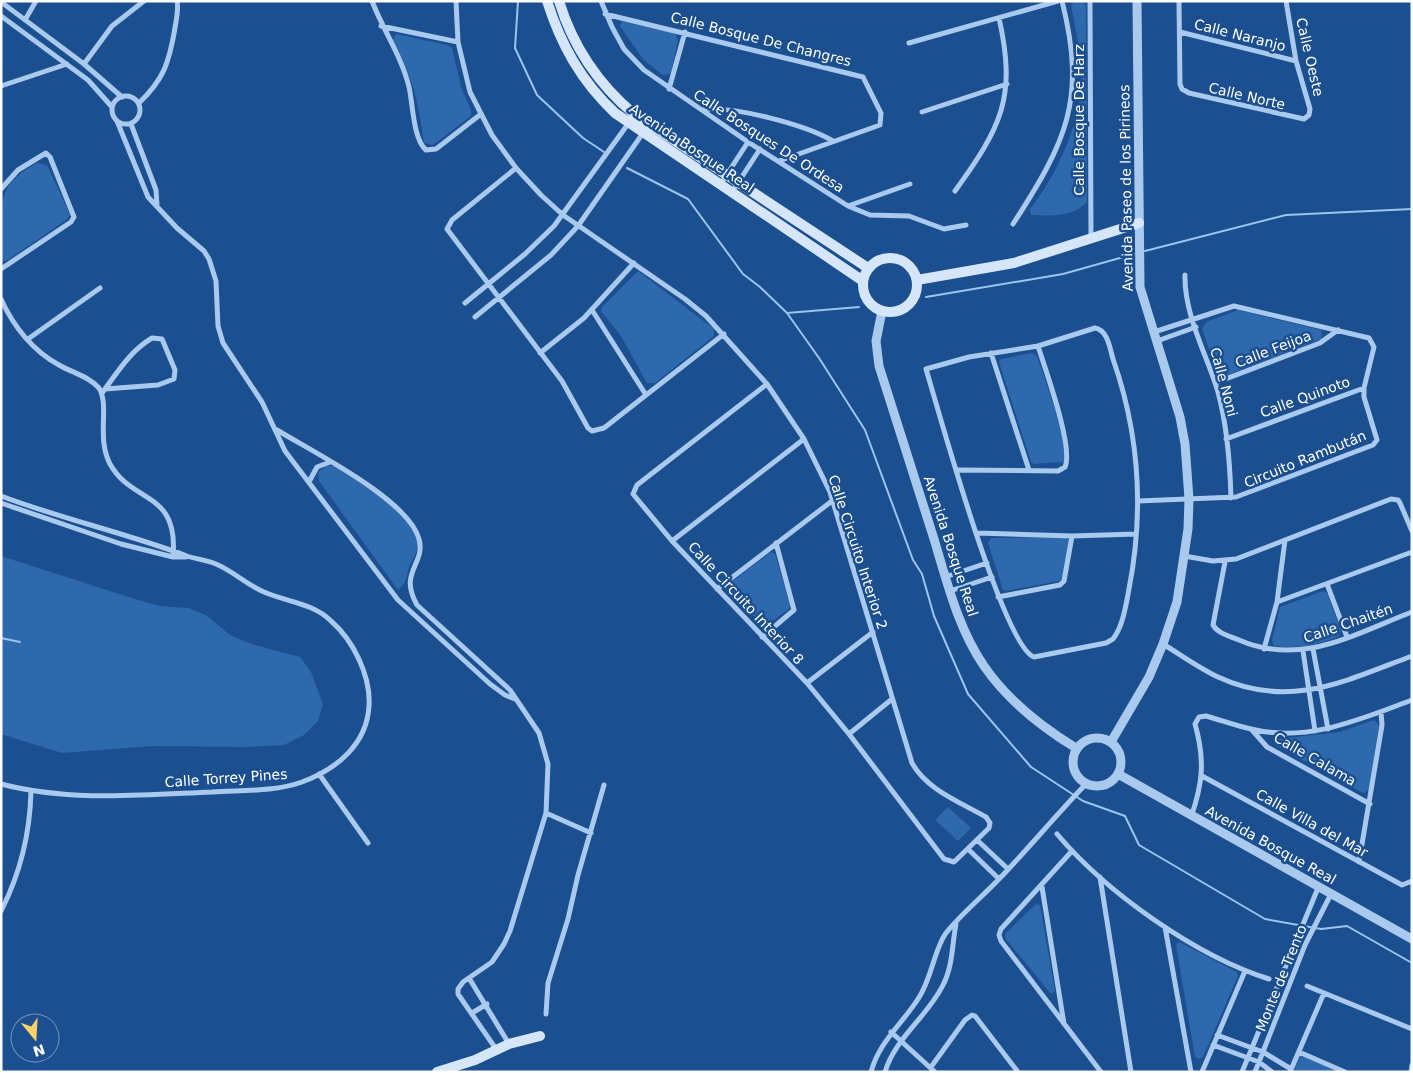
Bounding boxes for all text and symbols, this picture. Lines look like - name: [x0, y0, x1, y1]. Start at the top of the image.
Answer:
- street label: Calle Bosque De Changres: [669, 9, 853, 69]
- street label: Calle Naranjo: [1192, 16, 1288, 54]
- street label: Calle Oeste: [1293, 16, 1327, 98]
- street label: Calle Bosque De Harz: [1071, 44, 1087, 196]
- street label: Calle Norte: [1207, 79, 1287, 113]
- street label: Avenida Paseo de los Pirineos: [1116, 84, 1136, 292]
- street label: Calle Bosques De Ordesa: [691, 86, 847, 196]
- street label: Avenida Bosque Real: [627, 100, 757, 196]
- street label: Calle Feijoa: [1233, 327, 1313, 371]
- street label: Calle Noni: [1207, 346, 1241, 418]
- street label: Calle Quinoto: [1258, 373, 1352, 421]
- street label: Circuito Rambután: [1242, 427, 1368, 491]
- street label: Calle Circuito Interior 2: [825, 473, 891, 631]
- street label: Avenida Bosque Real: [921, 474, 981, 618]
- street label: Calle Circuito Interior 8: [685, 538, 807, 668]
- street label: Calle Chaitén: [1301, 600, 1395, 646]
- street label: Calle Calama: [1271, 729, 1359, 789]
- street label: Calle Torrey Pines: [164, 766, 288, 790]
- street label: Calle Villa del Mar: [1253, 786, 1371, 861]
- street label: Avenida Bosque Real: [1203, 802, 1339, 888]
- street label: Monte de Trento: [1252, 922, 1310, 1034]
- north arrow: [10, 1013, 60, 1063]
- text: N: [31, 1041, 47, 1060]

